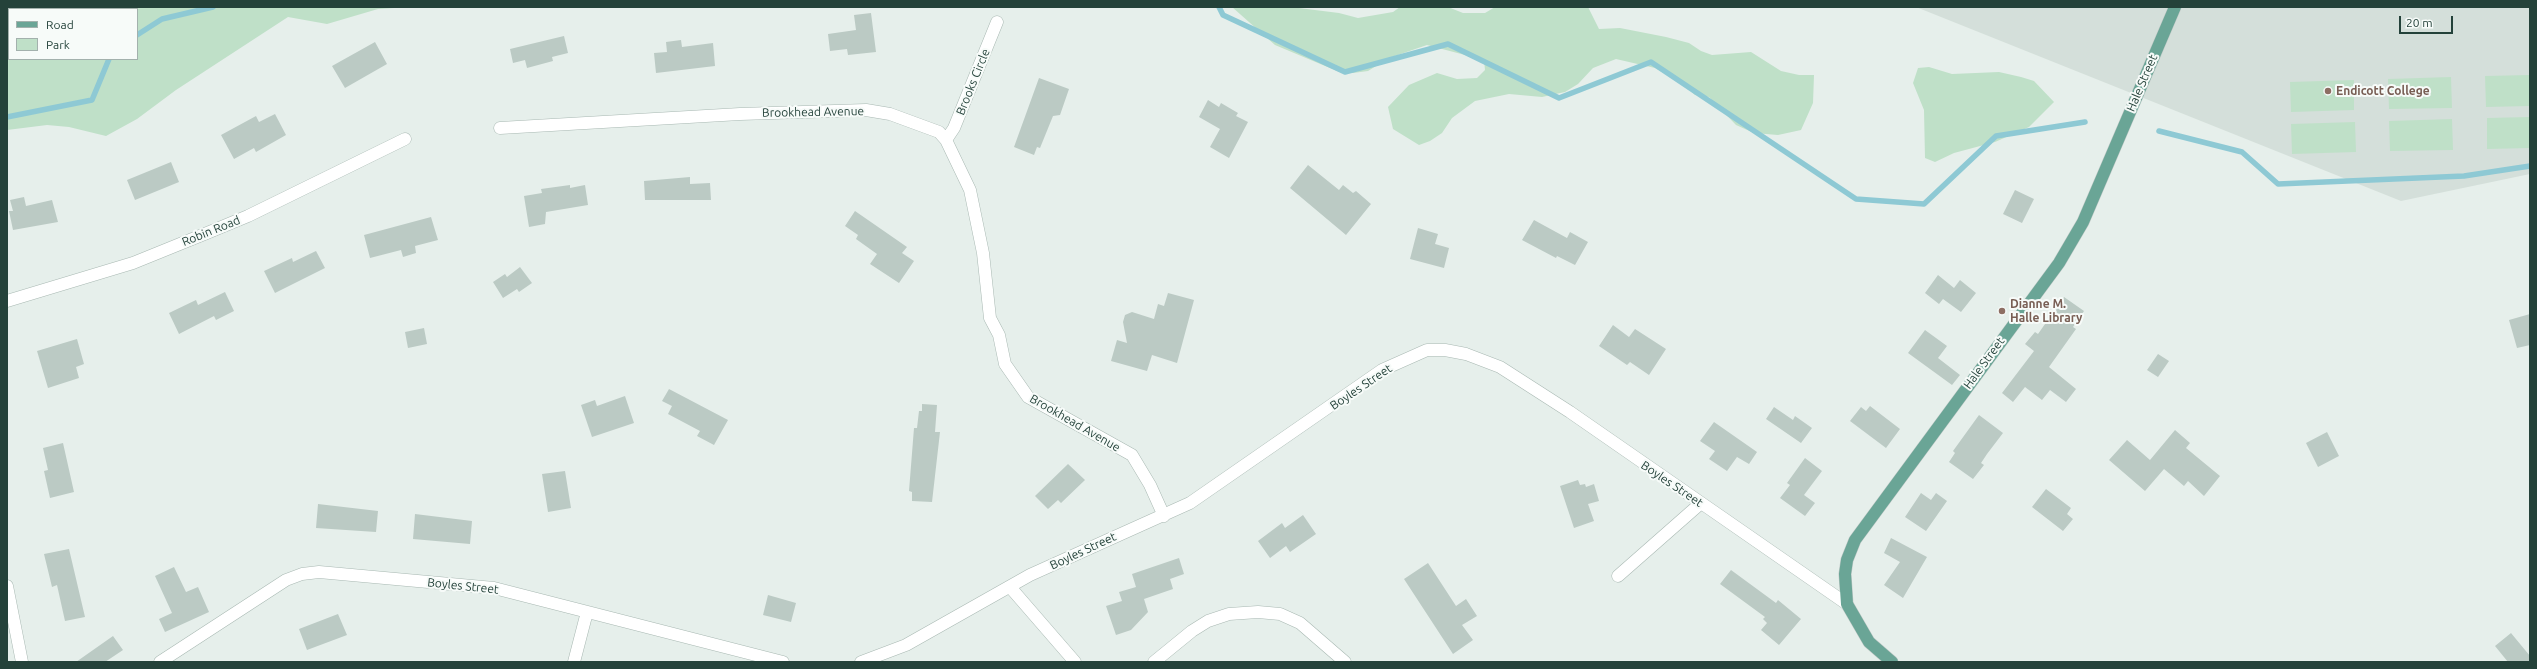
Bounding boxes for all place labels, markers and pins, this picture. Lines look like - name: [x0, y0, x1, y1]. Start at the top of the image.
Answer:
- place label: Endicott College: [2336, 84, 2430, 98]
- marker: Endicott College: [2323, 86, 2333, 96]
- place label: Dianne M. Halle Library: [2010, 297, 2082, 325]
- marker: Dianne M. Halle Library: [1997, 306, 2007, 316]

